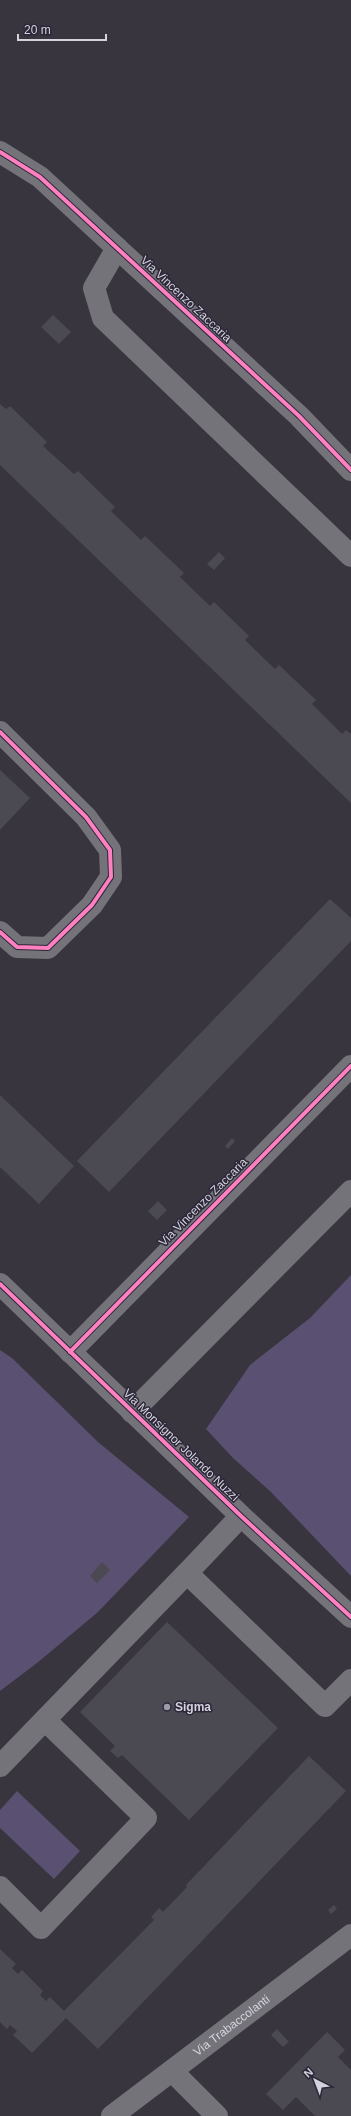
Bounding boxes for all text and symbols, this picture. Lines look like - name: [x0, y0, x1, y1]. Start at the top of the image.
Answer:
- scale bar: [18, 16, 106, 42]
- text: 20 m: [24, 23, 51, 37]
- street label: Via Vincenzo Zaccaria: [138, 253, 235, 345]
- street label: Via Vincenzo Zaccaria: [156, 1155, 250, 1249]
- street label: Via Monsignor Jolando Nuzzi: [120, 1386, 242, 1504]
- place label: Sigma: [175, 1700, 211, 1714]
- marker: Sigma: [162, 1702, 172, 1712]
- street label: Via Trabaccolanti: [191, 1992, 272, 2059]
- north arrow: [295, 2060, 335, 2100]
- text: N: [301, 2065, 315, 2080]

